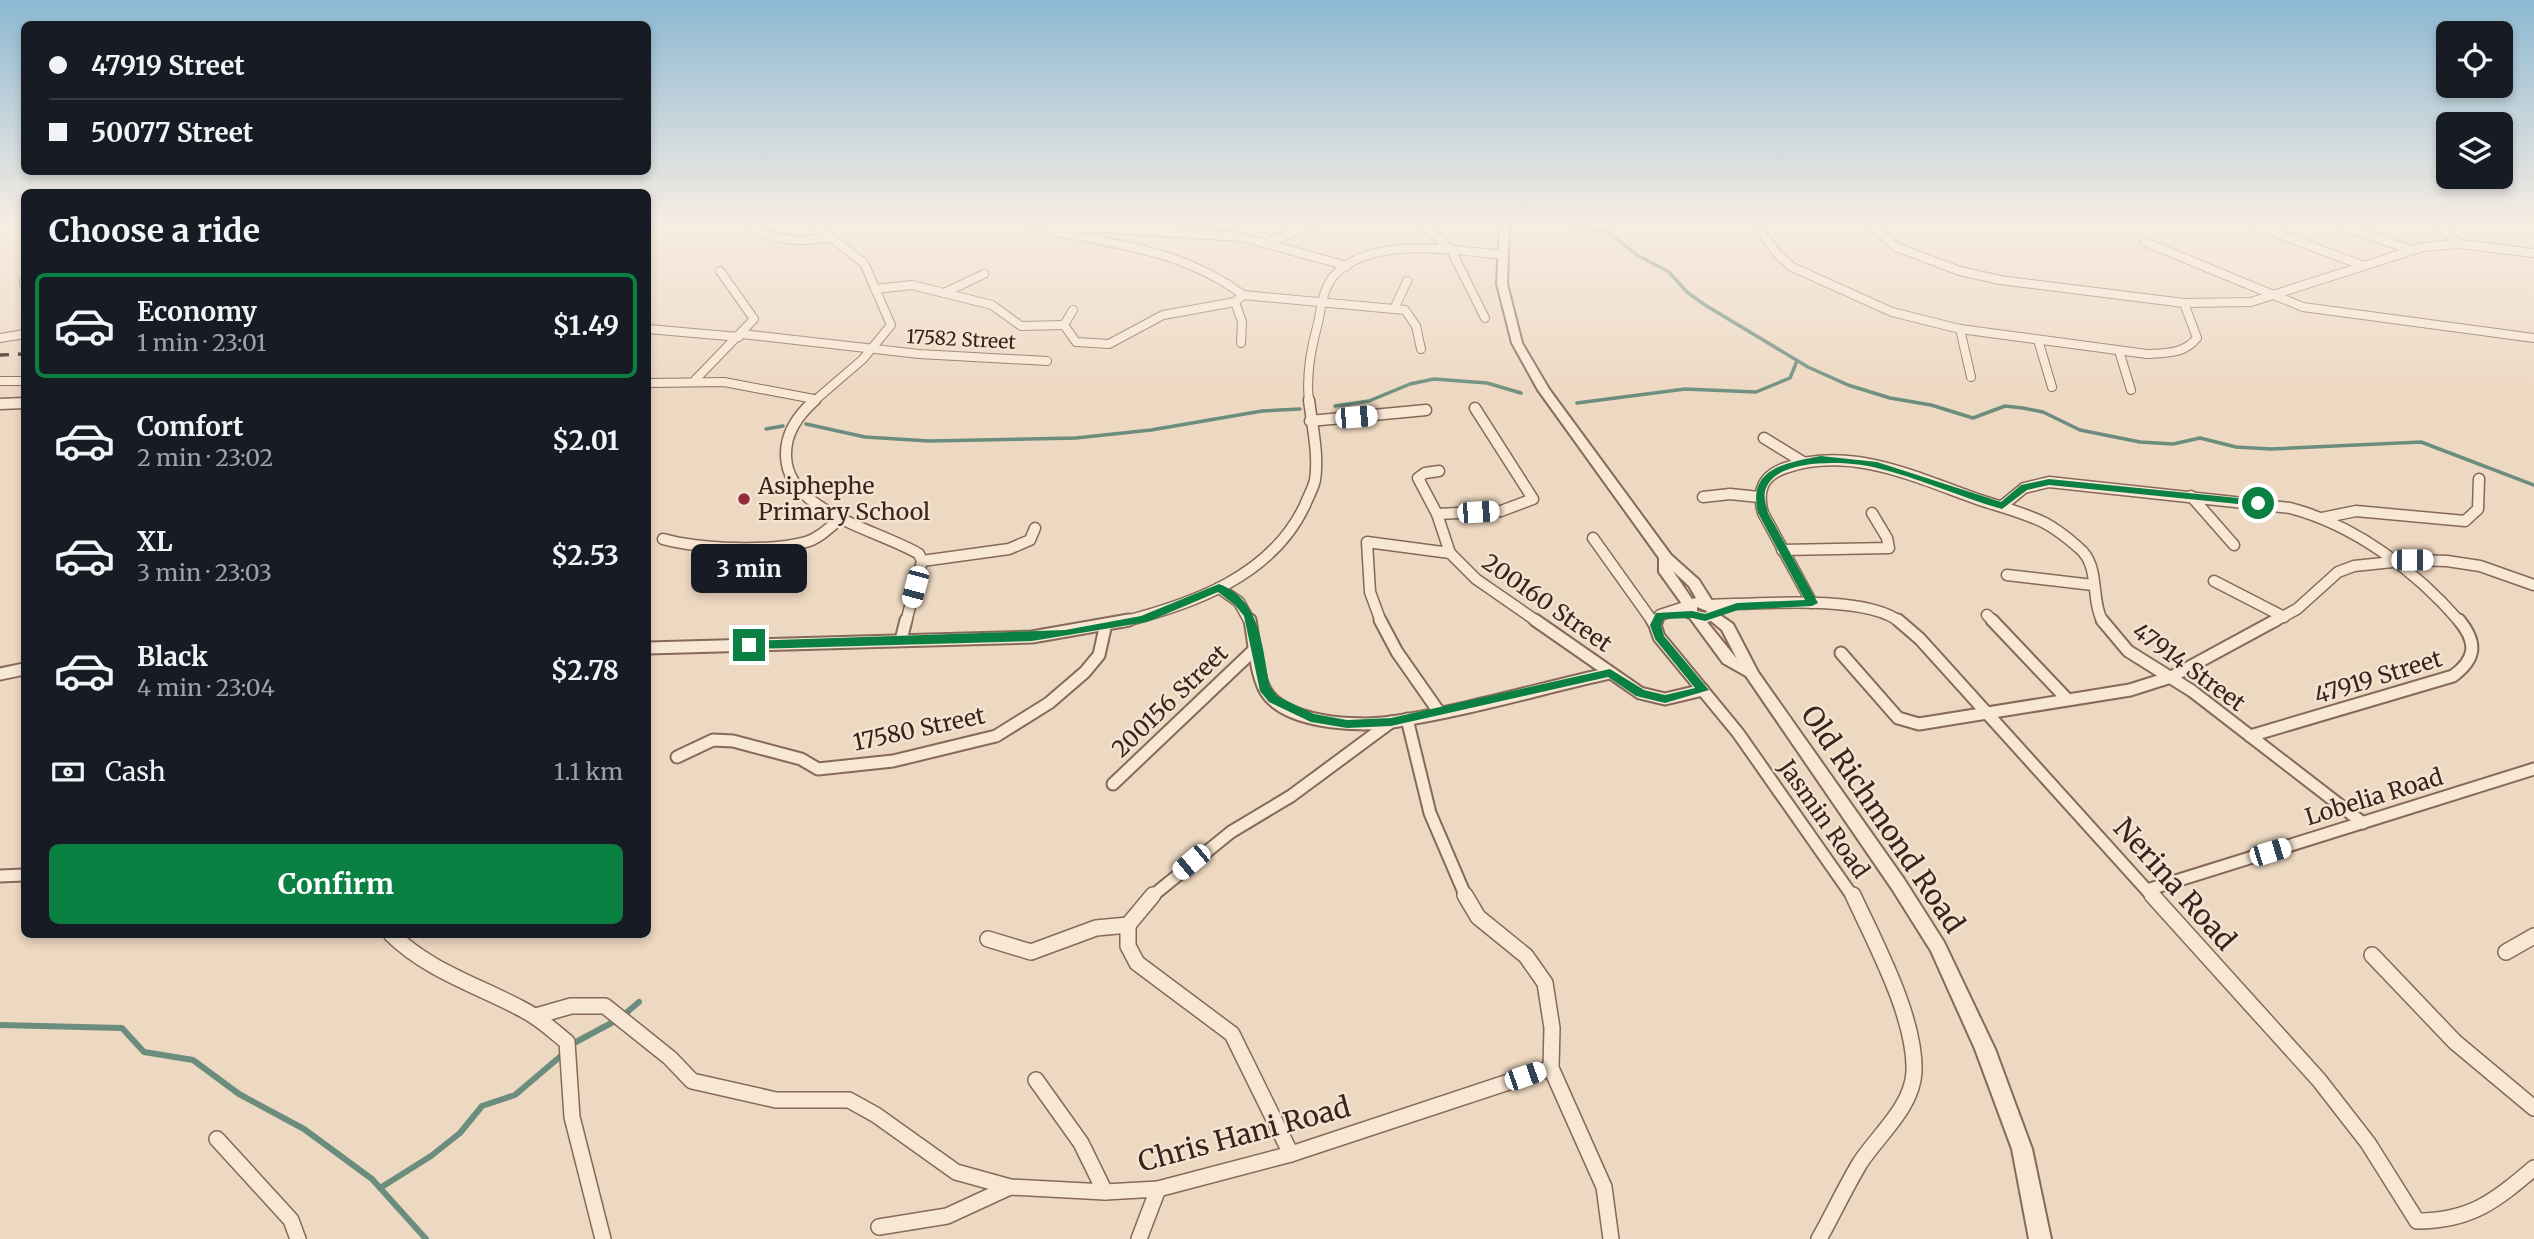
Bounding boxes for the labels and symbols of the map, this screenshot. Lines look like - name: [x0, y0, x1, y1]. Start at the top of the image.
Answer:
- street label: 17582 Street: [906, 324, 1017, 354]
- car: [1335, 405, 1378, 429]
- place label: Asiphephe Primary School: [757, 471, 930, 526]
- route start: [2242, 487, 2274, 519]
- marker: Asiphephe Primary School: [736, 491, 752, 507]
- car: [1457, 500, 1500, 524]
- callout: 3 min: [691, 544, 807, 592]
- street label: 200160 Street: [1477, 547, 1618, 658]
- car: [2392, 550, 2434, 571]
- car: [900, 564, 931, 610]
- street label: 47914 Street: [2127, 616, 2251, 717]
- route end: [733, 629, 765, 661]
- street label: 200156 Street: [1106, 638, 1234, 763]
- street label: 47919 Street: [2310, 643, 2445, 710]
- street label: Old Richmond Road: [1793, 698, 1973, 940]
- street label: 17580 Street: [850, 700, 988, 757]
- street label: Jasmin Road: [1772, 753, 1876, 884]
- street label: Lobelia Road: [2301, 762, 2446, 831]
- street label: Nerina Road: [2106, 810, 2244, 958]
- car: [2247, 836, 2294, 868]
- car: [1169, 840, 1214, 884]
- car: [1502, 1059, 1549, 1093]
- street label: Chris Hani Road: [1134, 1088, 1354, 1180]

